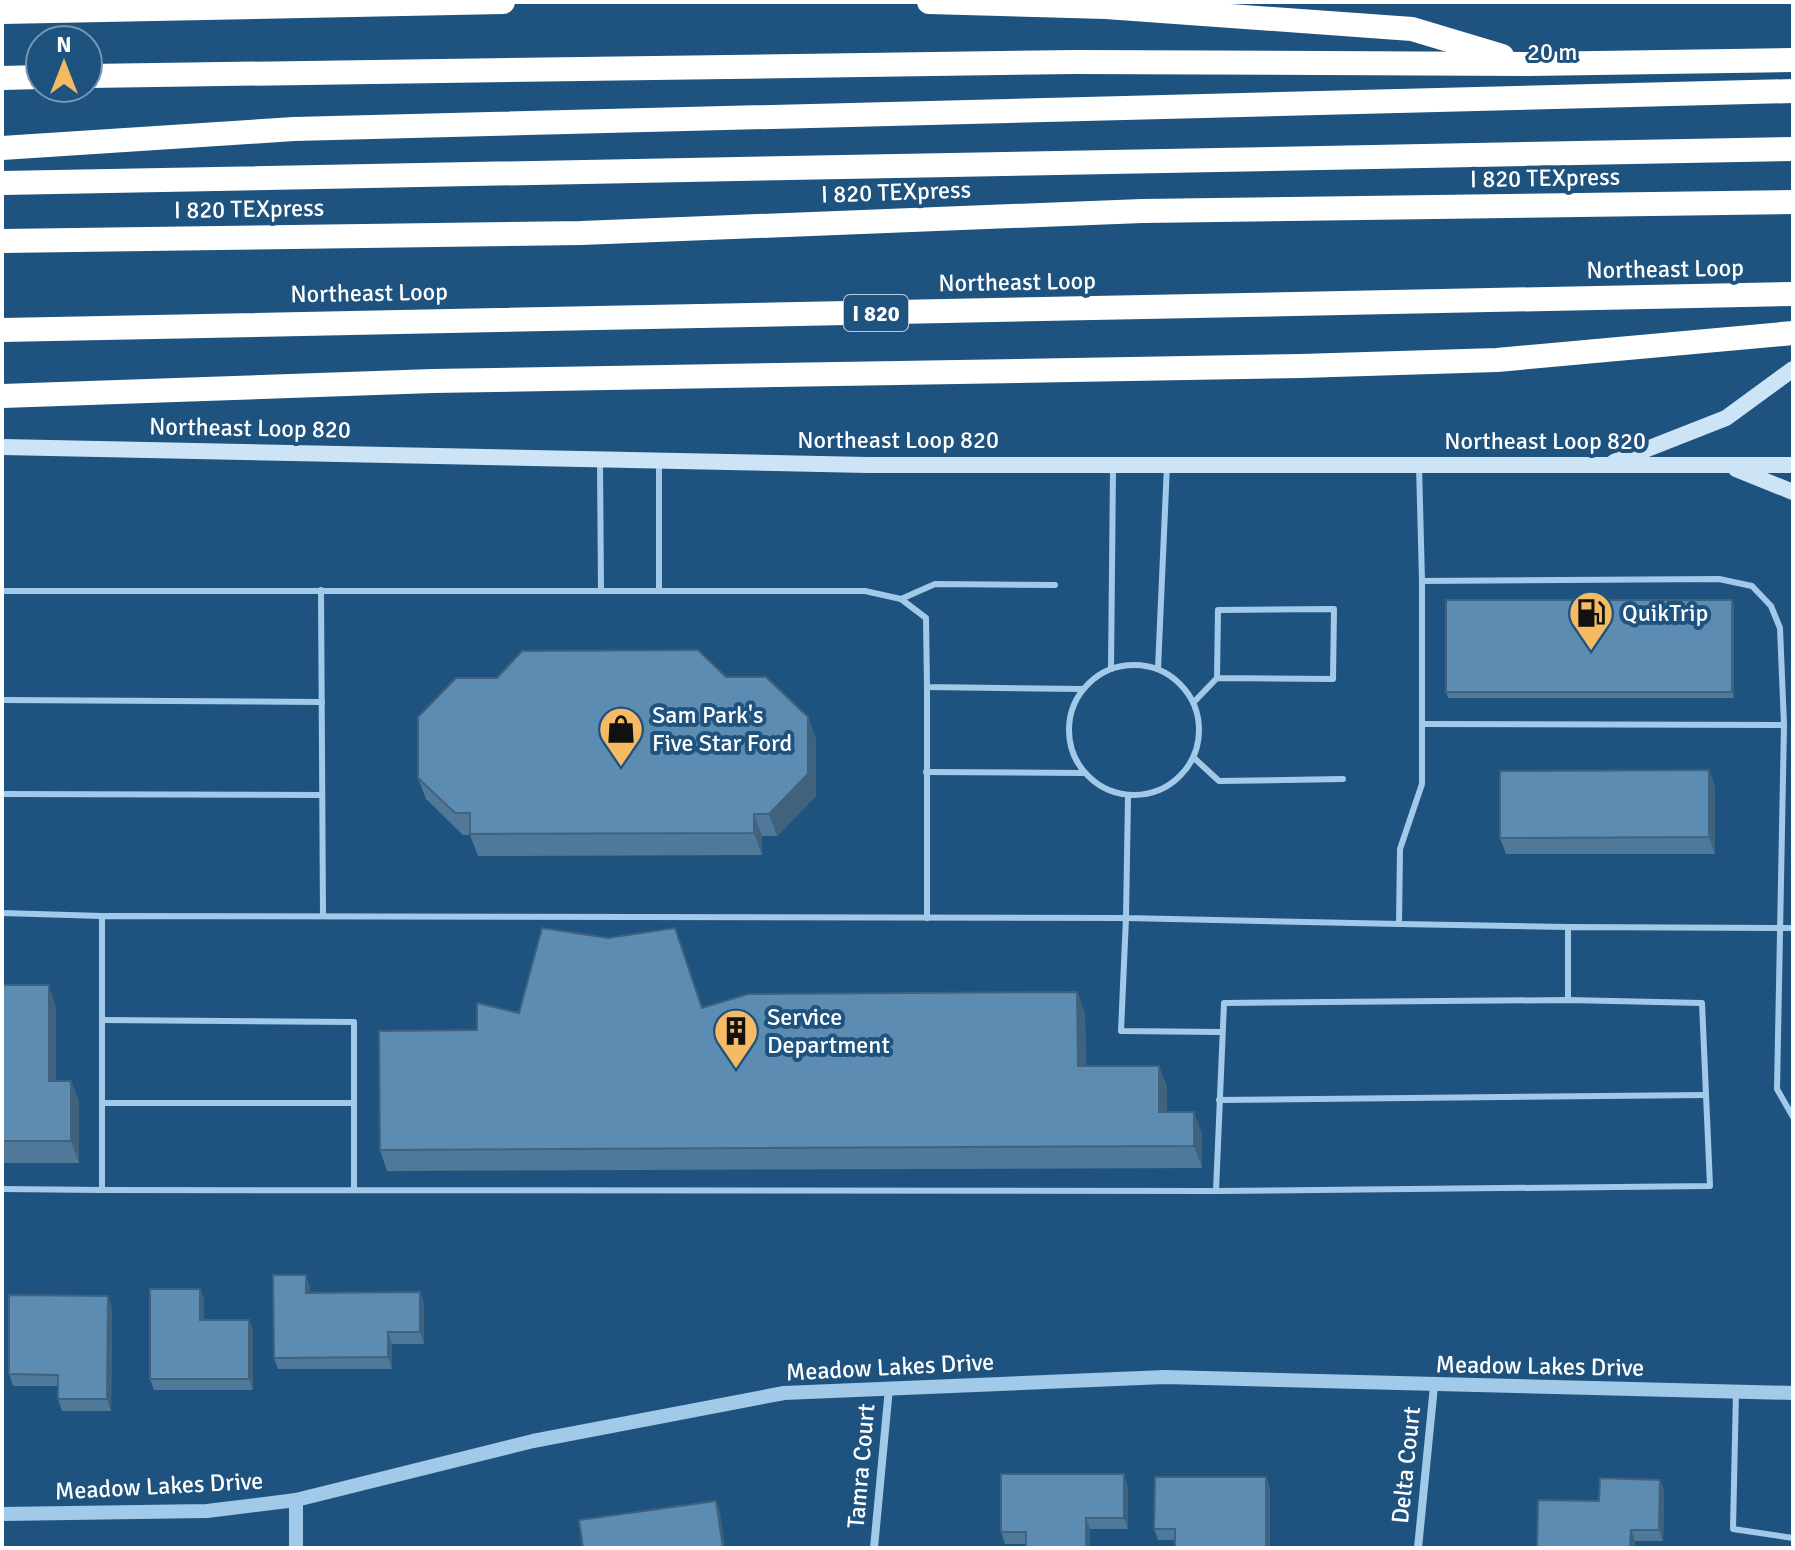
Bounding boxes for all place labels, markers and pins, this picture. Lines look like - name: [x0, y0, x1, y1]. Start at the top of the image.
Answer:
- fuel station icon: QuikTrip: [1567, 589, 1615, 652]
- place label: QuikTrip: [1622, 598, 1708, 628]
- place label: Sam Park's Five Star Ford: [652, 700, 792, 758]
- shop icon: Sam Park's Five Star Ford: [597, 705, 645, 768]
- place label: Service Department: [767, 1002, 890, 1060]
- building icon: Service Department: [712, 1007, 760, 1070]

